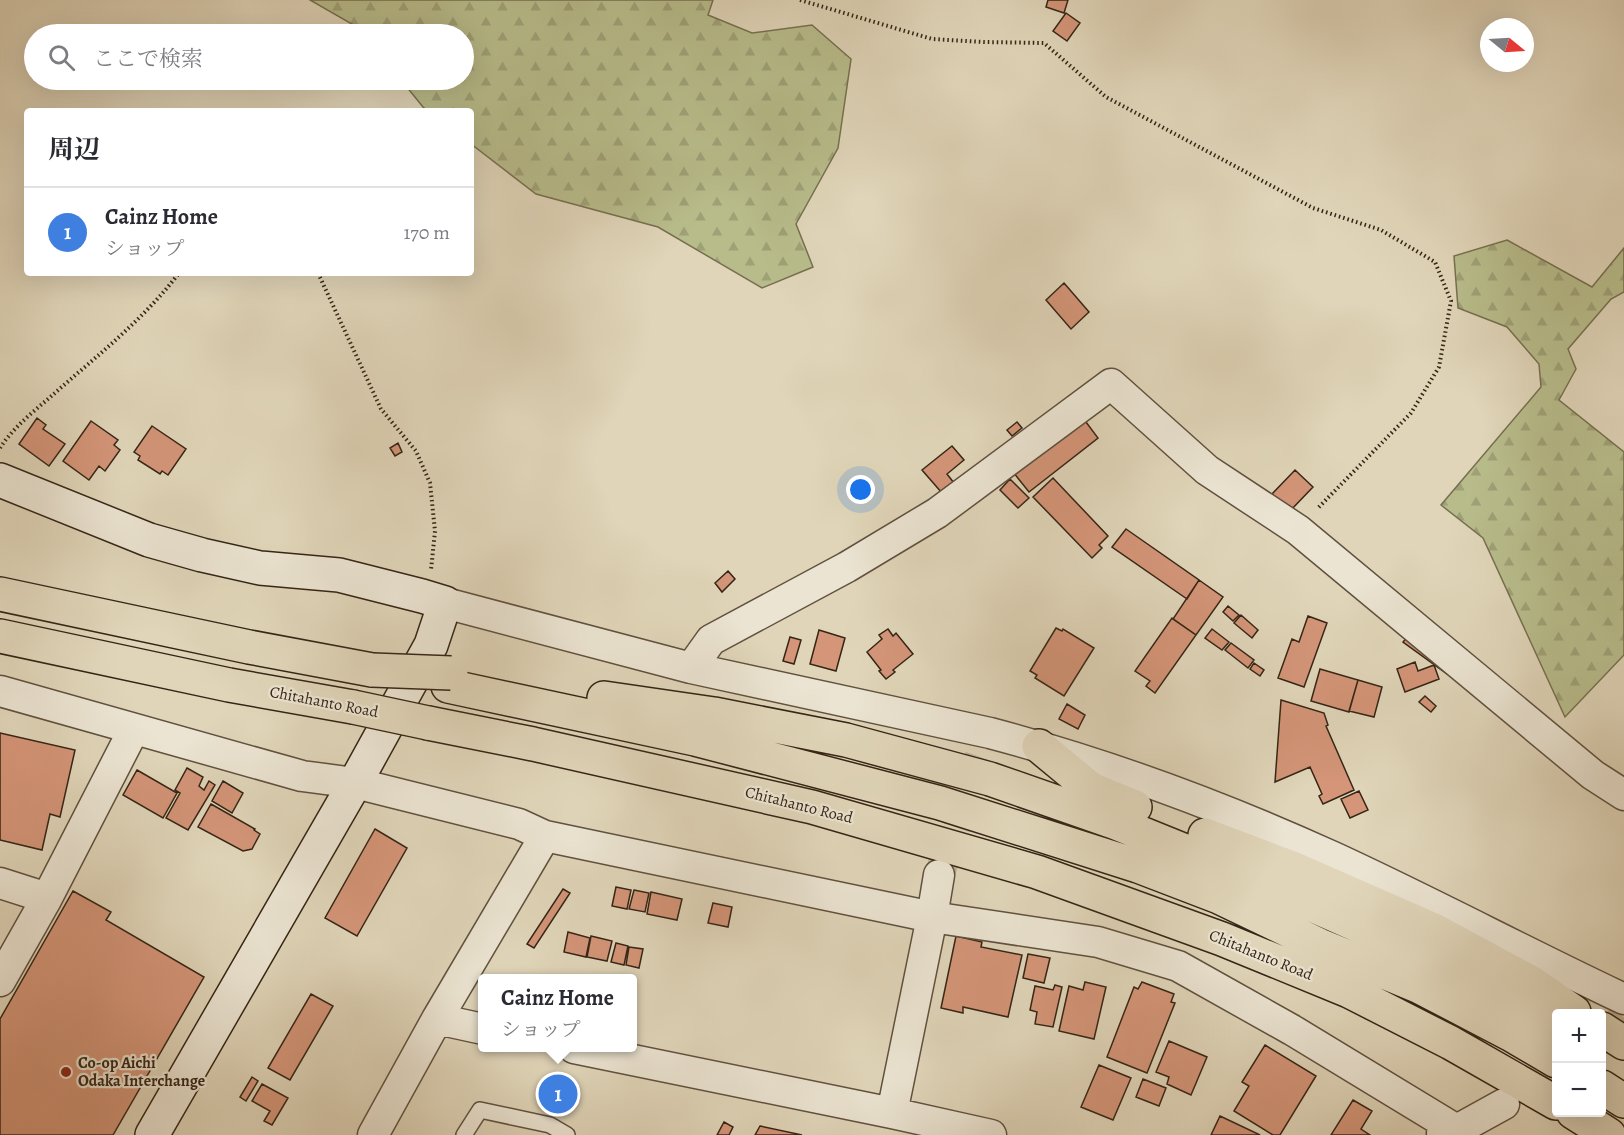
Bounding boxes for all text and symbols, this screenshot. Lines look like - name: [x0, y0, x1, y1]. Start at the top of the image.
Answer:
- north arrow: [1480, 18, 1534, 72]
- search box: [24, 24, 474, 90]
- icon: search: [45, 41, 78, 74]
- text: ここで検索: [93, 44, 203, 74]
- text: 周辺: [48, 132, 100, 167]
- text: Cainz Home: [105, 202, 218, 232]
- text: 1: [64, 219, 71, 246]
- text: 170 m: [404, 219, 450, 246]
- text: ショップ: [105, 235, 185, 262]
- your location: [846, 475, 875, 504]
- street label: Chitahanto Road: [268, 681, 381, 723]
- street label: Chitahanto Road: [743, 781, 856, 829]
- street label: Chitahanto Road: [1206, 924, 1317, 986]
- popup: [478, 974, 637, 1052]
- text: Cainz Home: [501, 983, 614, 1013]
- map controls: [1552, 1009, 1606, 1117]
- button: +: [1552, 1009, 1606, 1063]
- text: ショップ: [501, 1016, 581, 1043]
- place label: Co-op Aichi Odaka Interchange: [78, 1052, 205, 1092]
- button: −: [1552, 1063, 1606, 1117]
- marker: Co-op Aichi Odaka Interchange: [59, 1065, 73, 1079]
- pin: 1: [538, 1072, 578, 1116]

